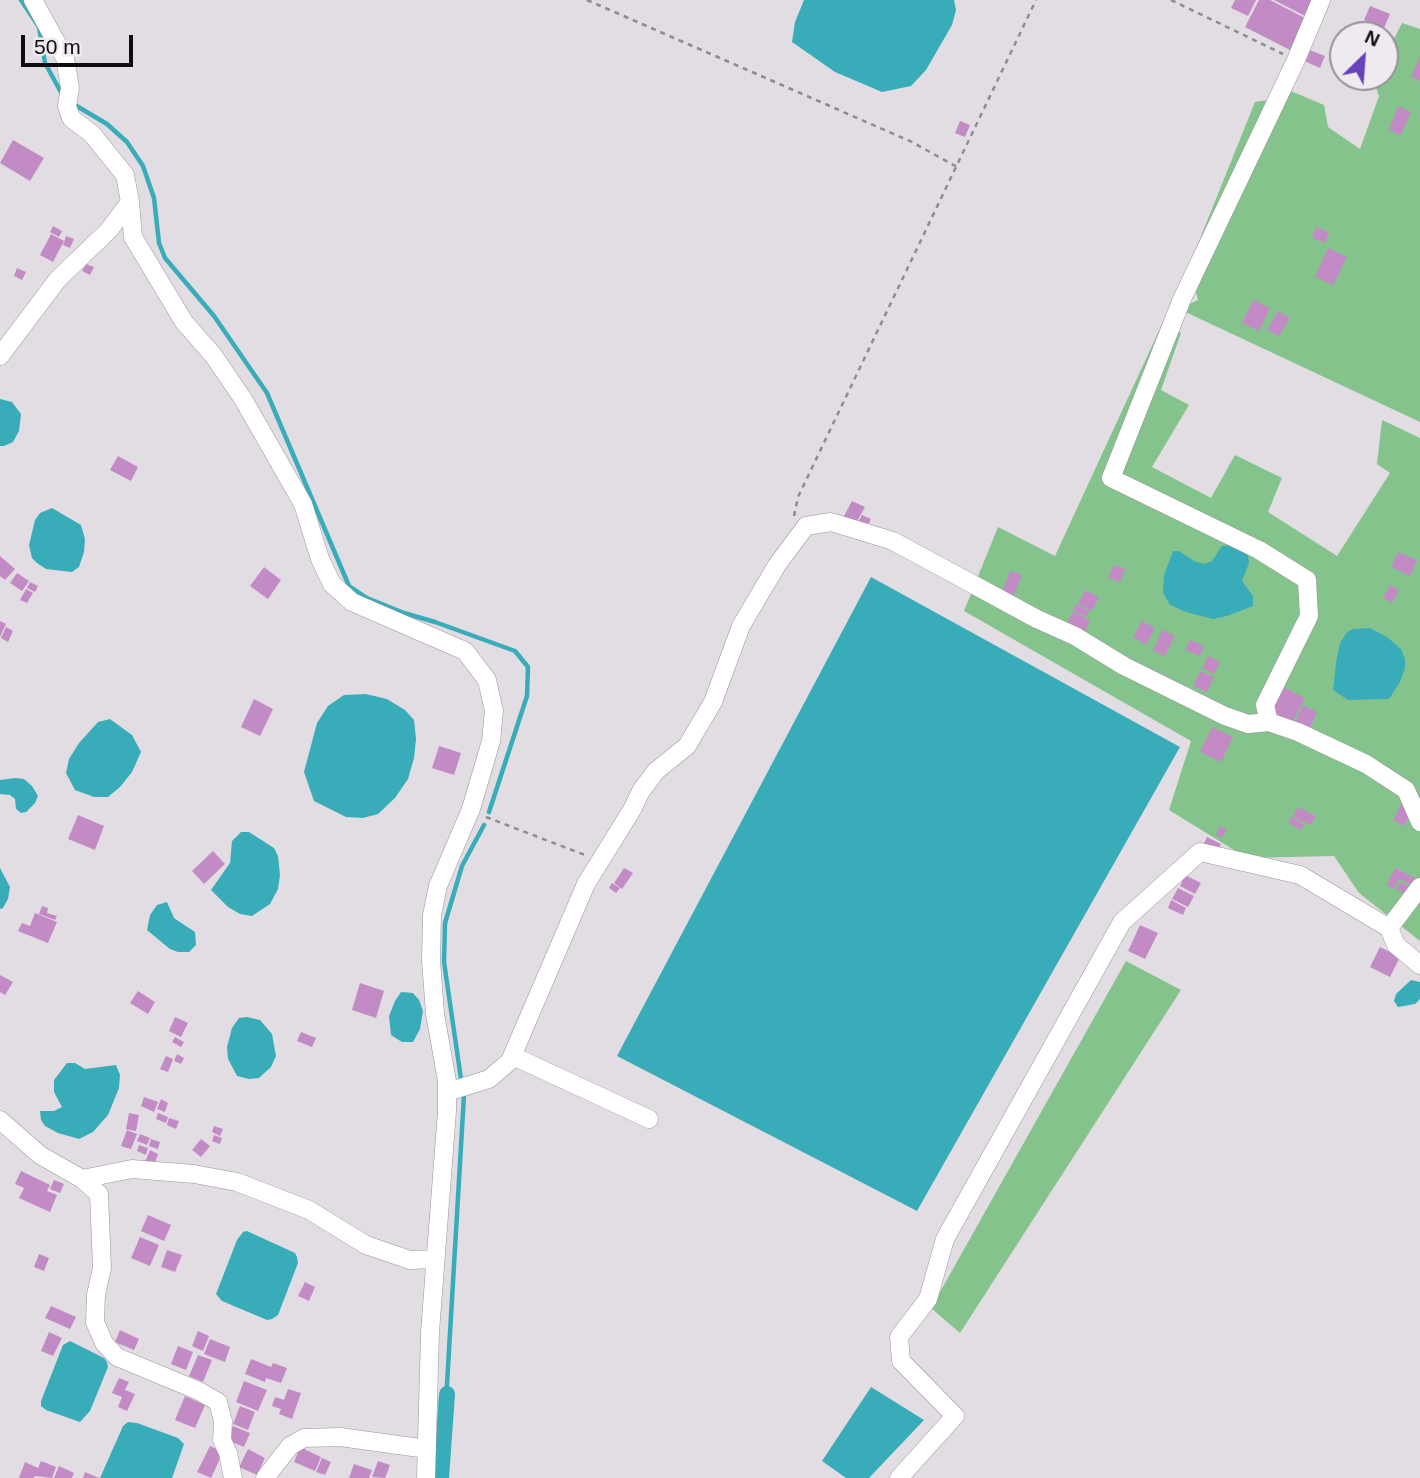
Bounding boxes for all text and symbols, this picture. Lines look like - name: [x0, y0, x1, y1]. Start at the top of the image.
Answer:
- scale bar: [24, 21, 136, 65]
- north arrow: [1329, 21, 1399, 91]
- text: N: [1362, 26, 1383, 51]
- text: 50 m: [34, 35, 81, 58]

